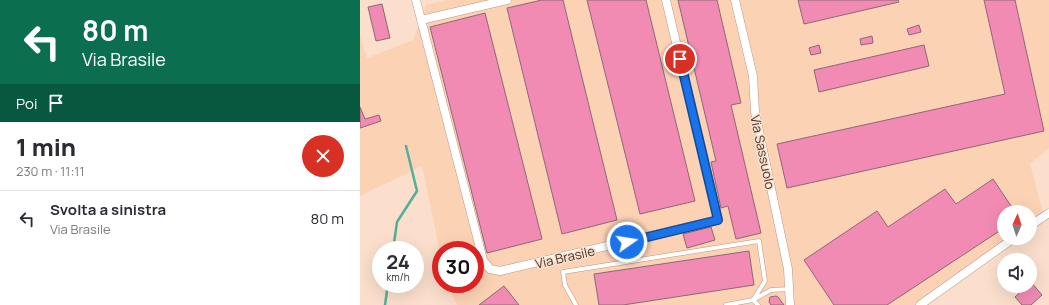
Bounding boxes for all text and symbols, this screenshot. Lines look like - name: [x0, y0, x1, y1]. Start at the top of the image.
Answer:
- text: 80 m: [82, 11, 148, 49]
- icon: left: [16, 16, 68, 68]
- pin: [663, 42, 697, 76]
- text: Via Brasile: [82, 47, 166, 71]
- icon: arrive: [669, 48, 691, 70]
- icon: arrive: [45, 92, 67, 114]
- text: Poi: [16, 93, 37, 114]
- street label: Via Sassuolo: [746, 113, 780, 191]
- text: 1 min: [16, 130, 76, 163]
- button: close: [302, 135, 344, 177]
- text: 230 m · 11:11: [16, 162, 84, 180]
- text: Svolta a sinistra: [50, 199, 166, 220]
- north arrow: [997, 205, 1037, 245]
- map controls: [997, 205, 1037, 293]
- icon: left: [16, 208, 38, 230]
- text: 80 m: [310, 208, 344, 229]
- text: Via Brasile: [50, 220, 111, 238]
- position arrow: [606, 221, 648, 263]
- speed limit sign: 30: [432, 241, 484, 293]
- street label: Via Brasile: [533, 241, 597, 273]
- text: 24: [386, 248, 410, 275]
- button: sound: [997, 253, 1037, 293]
- text: km/h: [386, 270, 410, 284]

